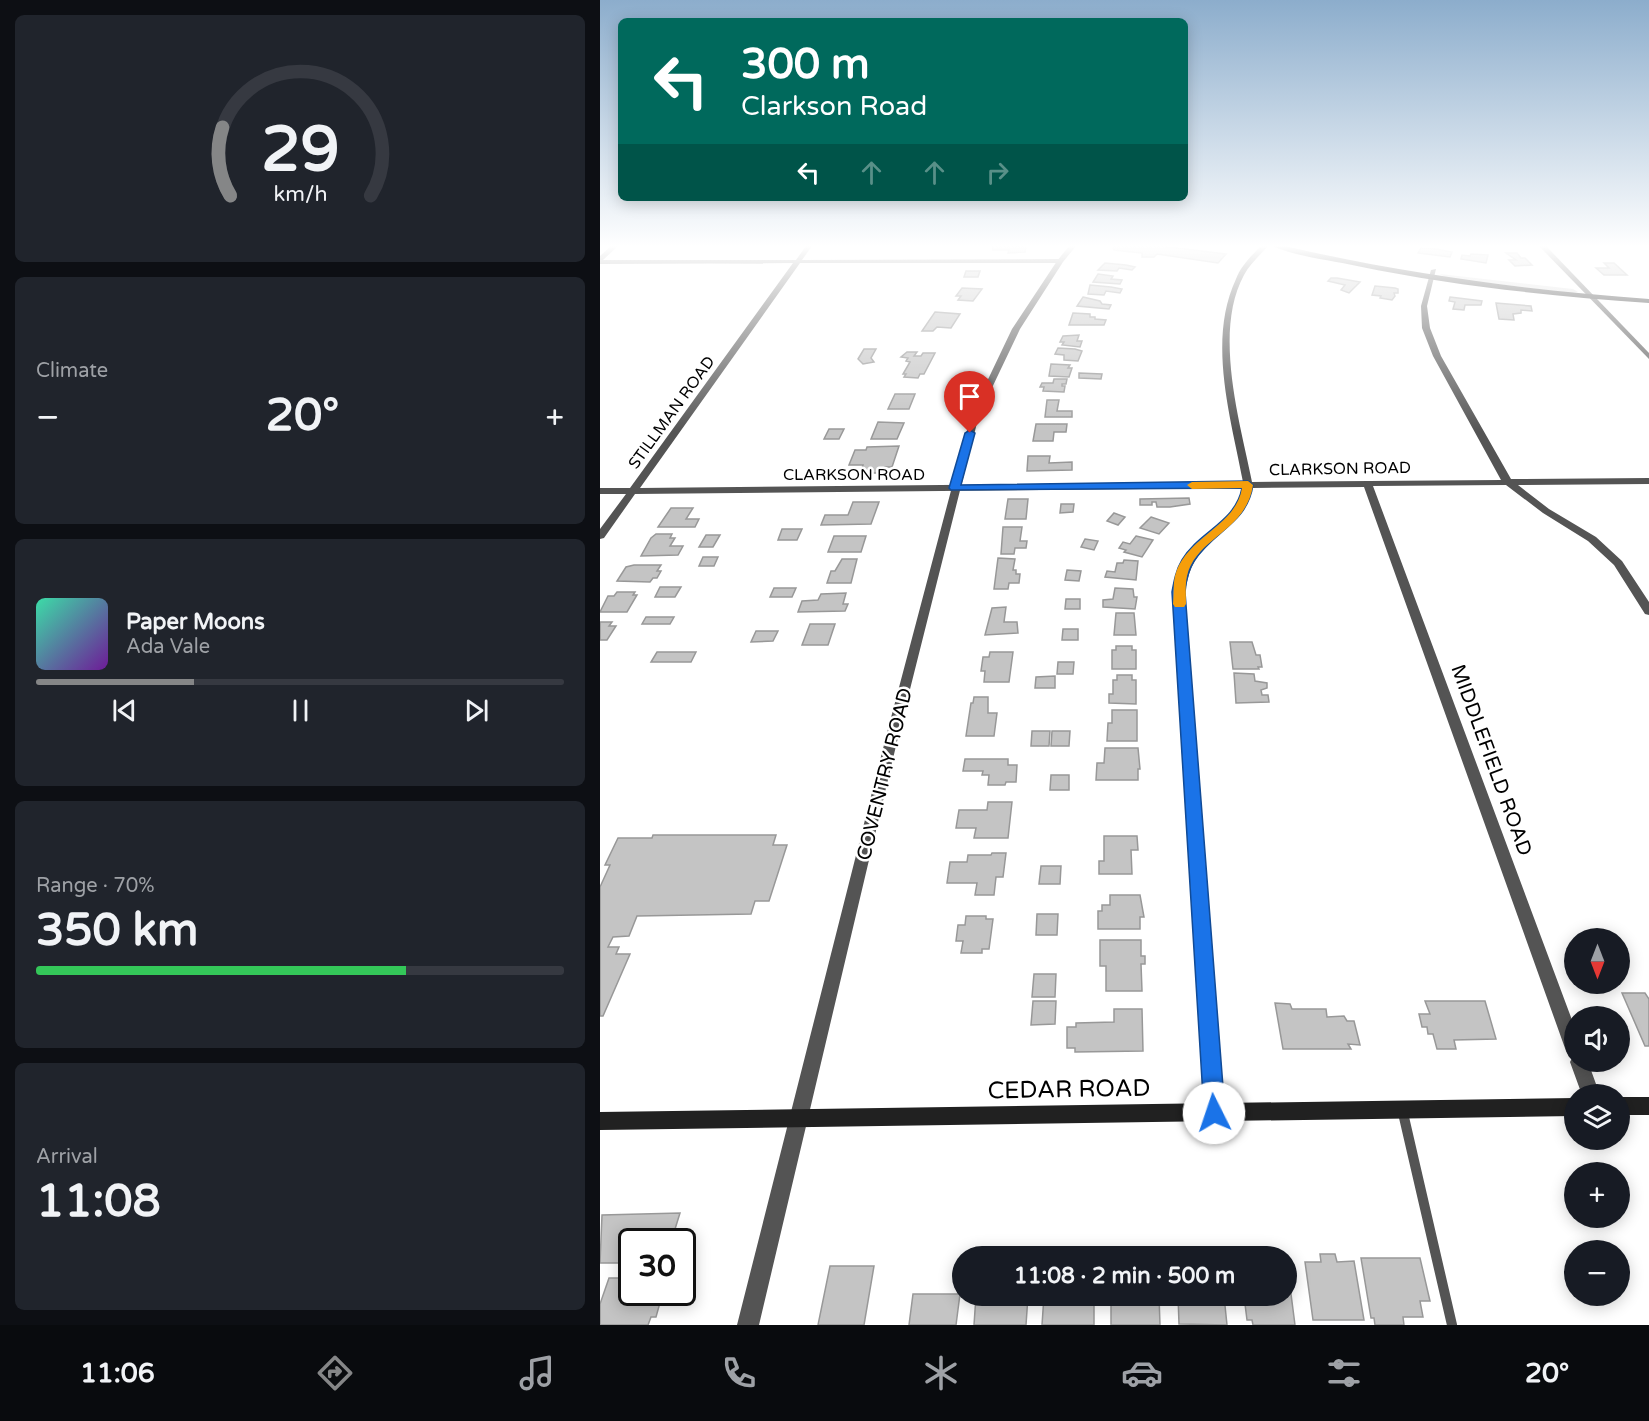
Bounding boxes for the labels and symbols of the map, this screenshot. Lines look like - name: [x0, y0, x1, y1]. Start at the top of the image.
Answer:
- street label: STILLMAN ROAD: [624, 352, 719, 473]
- pin: [944, 371, 995, 433]
- street label: CLARKSON ROAD: [1269, 458, 1411, 480]
- street label: CLARKSON ROAD: [783, 465, 925, 485]
- street label: MIDDLEFIELD ROAD: [1445, 661, 1537, 859]
- street label: COVENTRY ROAD: [852, 686, 918, 863]
- north arrow: [1564, 928, 1630, 994]
- street label: CEDAR ROAD: [987, 1074, 1151, 1105]
- position arrow: [1182, 1081, 1246, 1145]
- speed limit sign: 30: [618, 1228, 696, 1306]

